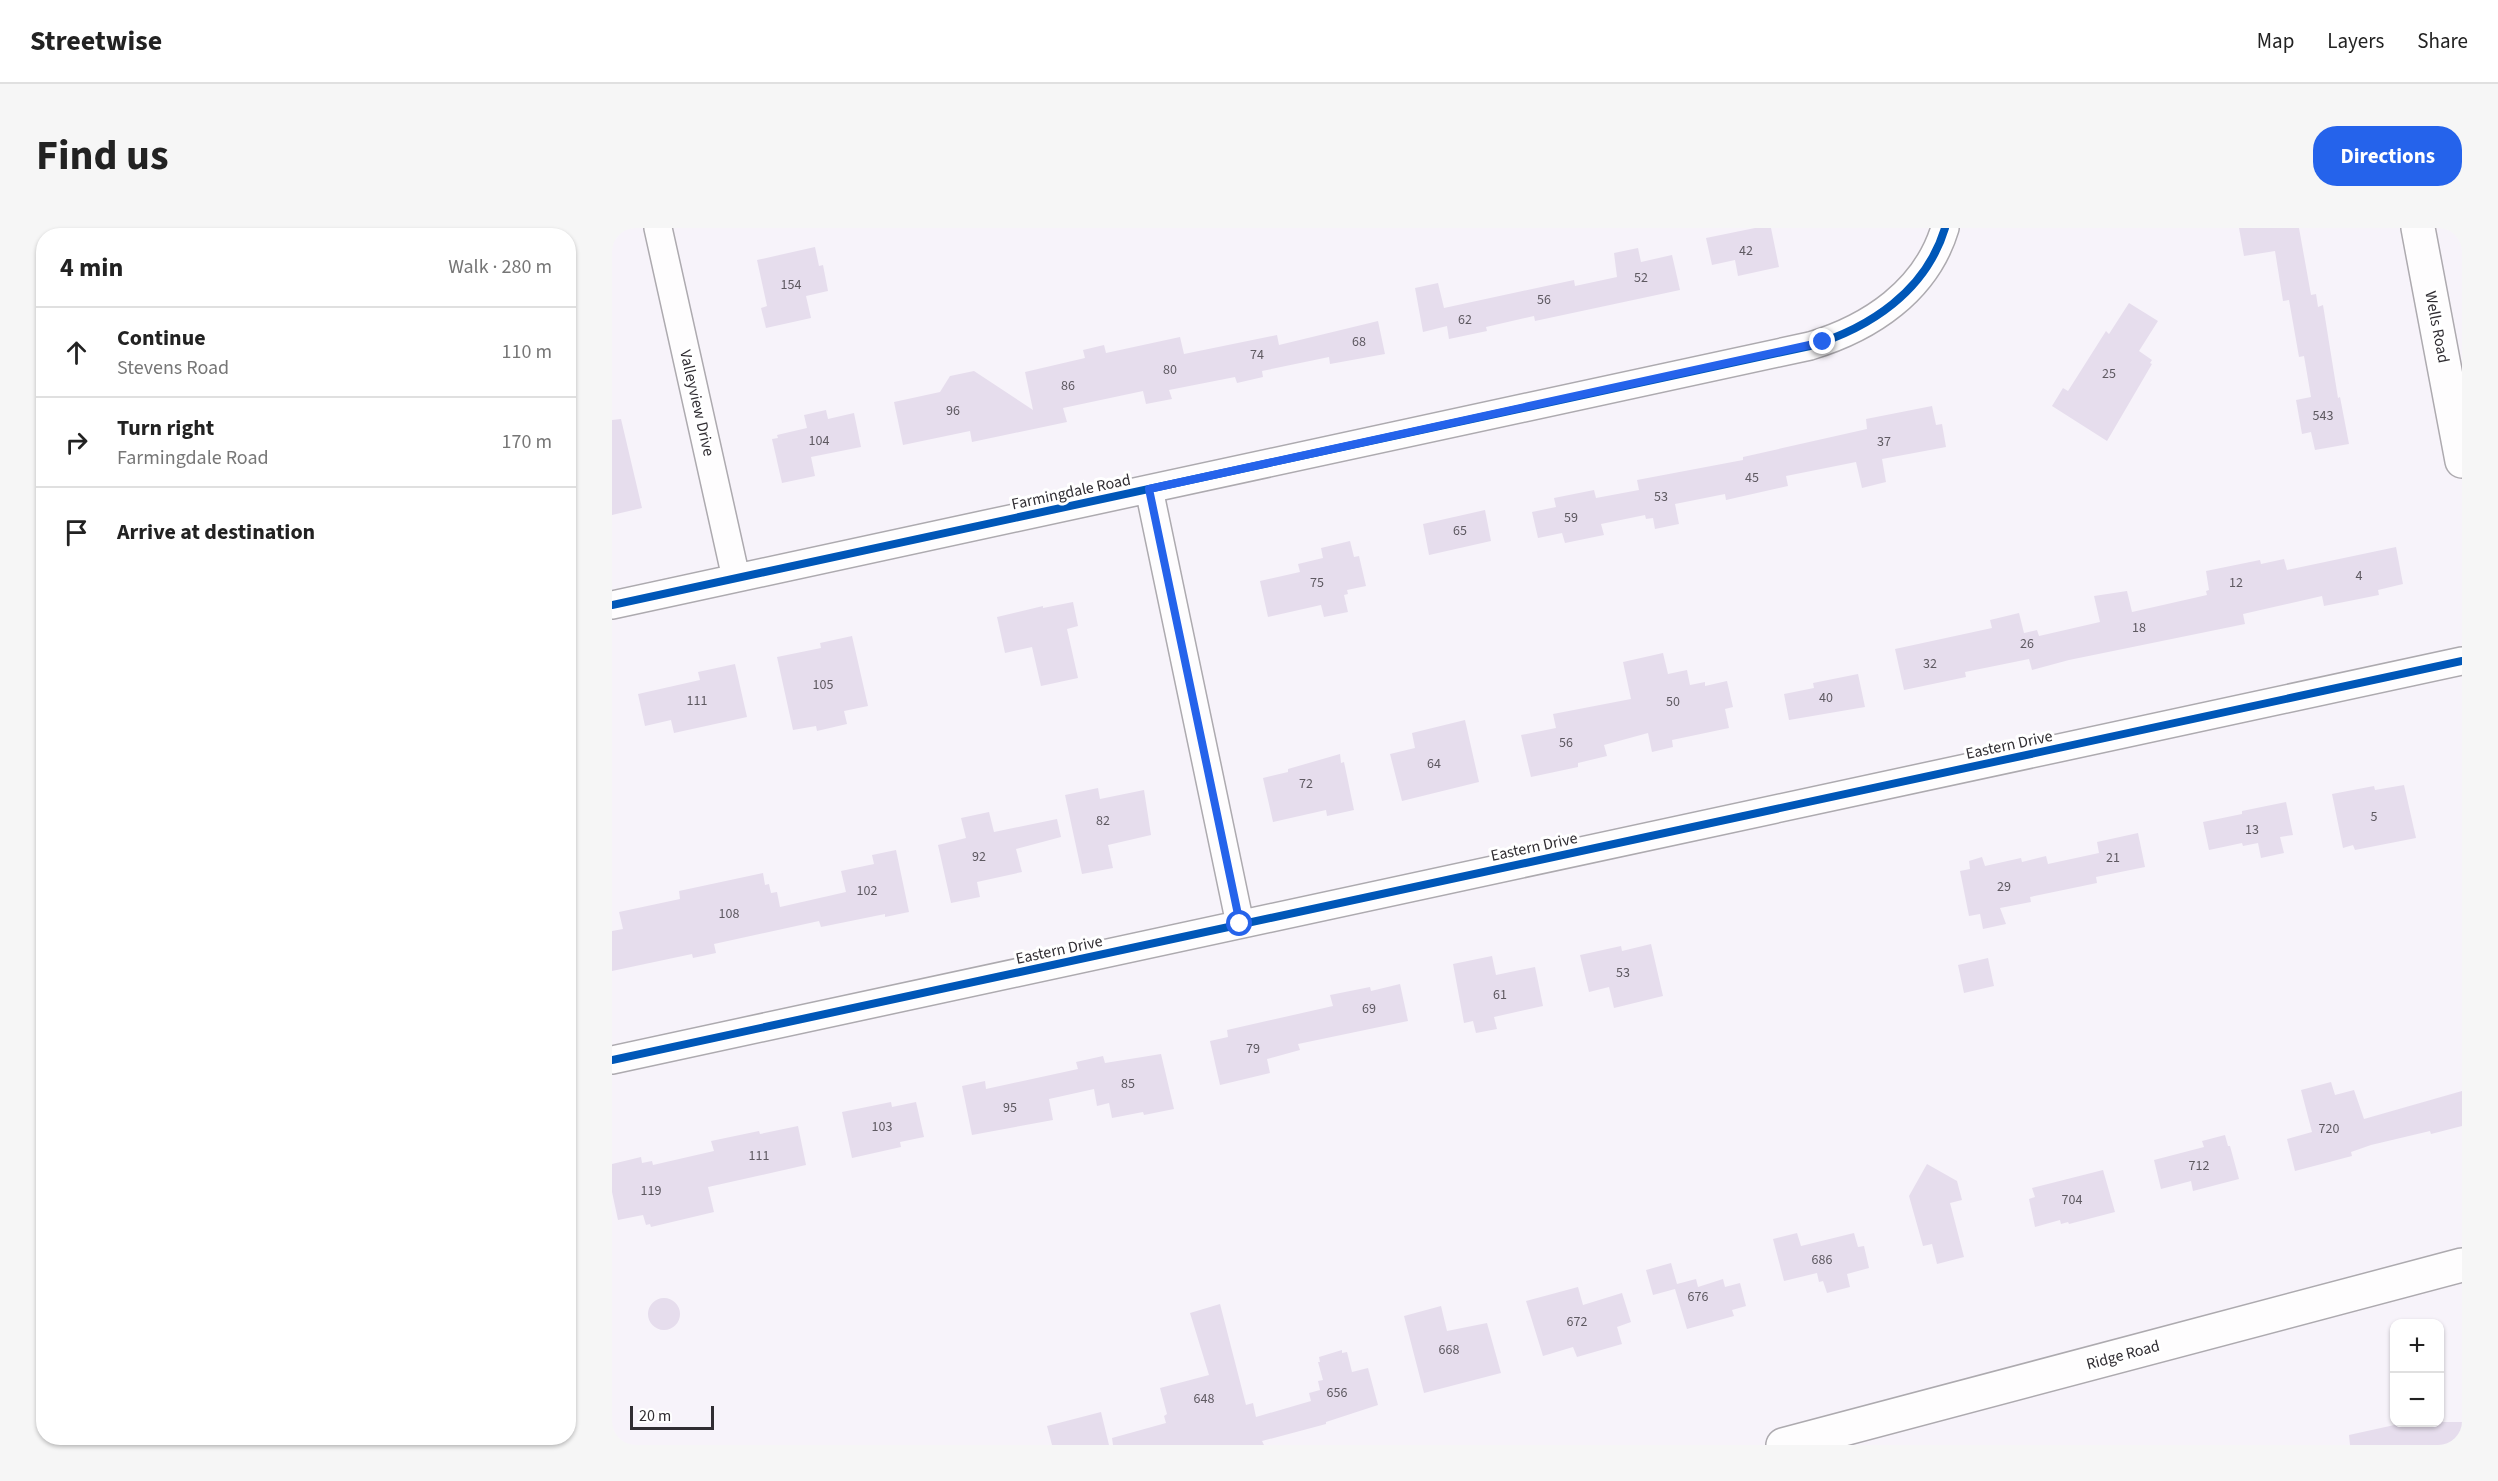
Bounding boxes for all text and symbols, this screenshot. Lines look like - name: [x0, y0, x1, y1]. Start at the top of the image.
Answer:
- text: Streetwise: [30, 21, 162, 61]
- text: Map: [2257, 26, 2294, 56]
- text: Layers: [2327, 26, 2384, 56]
- text: Share: [2417, 26, 2468, 56]
- text: Find us: [36, 126, 169, 186]
- button: Directions: [2313, 126, 2462, 186]
- house number: 42: [1739, 241, 1753, 261]
- text: 4 min: [60, 249, 123, 286]
- text: Walk · 280 m: [448, 253, 552, 281]
- house number: 52: [1634, 268, 1648, 288]
- house number: 154: [781, 275, 801, 295]
- street label: Wells Road: [2419, 289, 2455, 365]
- house number: 56: [1537, 290, 1551, 310]
- house number: 62: [1458, 310, 1472, 330]
- text: Continue: [117, 322, 206, 354]
- route end: [1809, 328, 1835, 354]
- house number: 68: [1352, 332, 1366, 352]
- icon: ahead: [60, 336, 93, 369]
- text: 110 m: [502, 338, 552, 366]
- house number: 74: [1250, 345, 1264, 365]
- street label: Valleyview Drive: [674, 348, 720, 458]
- text: Stevens Road: [117, 354, 229, 382]
- house number: 80: [1163, 360, 1177, 380]
- house number: 25: [2102, 364, 2116, 384]
- house number: 86: [1061, 376, 1075, 396]
- house number: 96: [946, 401, 960, 421]
- house number: 543: [2313, 406, 2333, 426]
- text: Turn right: [117, 412, 214, 444]
- icon: right: [60, 426, 93, 459]
- text: 170 m: [502, 428, 552, 456]
- house number: 104: [809, 431, 829, 451]
- house number: 37: [1877, 432, 1891, 452]
- text: Farmingdale Road: [117, 444, 269, 472]
- house number: 45: [1745, 468, 1759, 488]
- street label: Farmingdale Road: [1009, 469, 1133, 515]
- house number: 53: [1654, 487, 1668, 507]
- house number: 59: [1564, 508, 1578, 528]
- icon: arrive: [60, 516, 93, 549]
- text: Arrive at destination: [117, 516, 315, 548]
- house number: 65: [1453, 521, 1467, 541]
- house number: 4: [2356, 566, 2363, 586]
- house number: 75: [1310, 573, 1324, 593]
- house number: 12: [2229, 573, 2243, 593]
- house number: 18: [2132, 618, 2146, 638]
- house number: 26: [2020, 634, 2034, 654]
- house number: 32: [1923, 654, 1937, 674]
- house number: 105: [813, 675, 833, 695]
- house number: 40: [1819, 688, 1833, 708]
- house number: 111: [687, 691, 707, 711]
- house number: 50: [1666, 692, 1680, 712]
- street label: Eastern Drive: [1964, 725, 2054, 765]
- house number: 56: [1559, 733, 1573, 753]
- house number: 64: [1427, 754, 1441, 774]
- house number: 72: [1299, 774, 1313, 794]
- house number: 5: [2371, 807, 2378, 827]
- house number: 82: [1096, 811, 1110, 831]
- house number: 13: [2245, 820, 2259, 840]
- street label: Eastern Drive: [1489, 827, 1579, 867]
- house number: 92: [972, 847, 986, 867]
- house number: 21: [2106, 848, 2120, 868]
- house number: 29: [1997, 877, 2011, 897]
- house number: 102: [857, 881, 877, 901]
- house number: 108: [719, 904, 739, 924]
- route start: [1226, 910, 1252, 936]
- street label: Eastern Drive: [1014, 930, 1104, 970]
- house number: 53: [1616, 963, 1630, 983]
- house number: 61: [1493, 985, 1507, 1005]
- house number: 69: [1362, 999, 1376, 1019]
- house number: 79: [1246, 1039, 1260, 1059]
- house number: 85: [1121, 1074, 1135, 1094]
- house number: 95: [1003, 1098, 1017, 1118]
- house number: 103: [872, 1117, 892, 1137]
- house number: 720: [2319, 1119, 2339, 1139]
- house number: 111: [749, 1146, 769, 1166]
- house number: 712: [2189, 1156, 2209, 1176]
- house number: 119: [641, 1181, 661, 1201]
- house number: 704: [2062, 1190, 2082, 1210]
- house number: 686: [1812, 1250, 1832, 1270]
- house number: 676: [1688, 1287, 1708, 1307]
- house number: 672: [1567, 1312, 1587, 1332]
- map controls: [2390, 1319, 2444, 1427]
- button: +: [2390, 1319, 2444, 1373]
- street label: Ridge Road: [2084, 1335, 2162, 1375]
- house number: 668: [1439, 1340, 1459, 1360]
- button: −: [2390, 1373, 2444, 1427]
- house number: 656: [1327, 1383, 1347, 1403]
- house number: 648: [1194, 1389, 1214, 1409]
- scale bar: [630, 1403, 714, 1430]
- text: 20 m: [639, 1405, 671, 1427]

